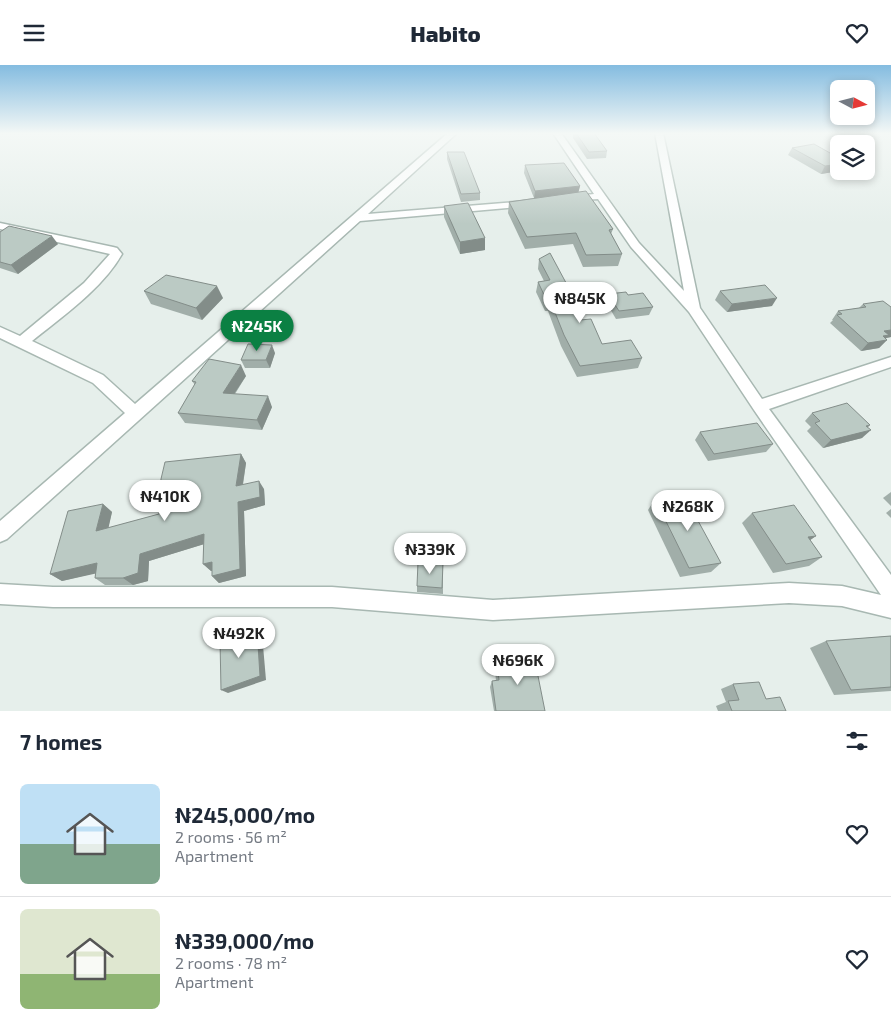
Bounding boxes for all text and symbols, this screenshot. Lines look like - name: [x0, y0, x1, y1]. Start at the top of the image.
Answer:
- icon: menu: [20, 19, 48, 47]
- icon: heart: [843, 19, 871, 47]
- text: Habito: [410, 20, 481, 46]
- north arrow: [830, 80, 875, 125]
- map controls: [830, 80, 875, 180]
- button: layers: [830, 135, 875, 180]
- pin: ₦845K: [545, 281, 615, 324]
- text: ₦845K: [554, 288, 606, 307]
- pin: ₦245K: [222, 309, 292, 352]
- text: ₦245K: [232, 316, 282, 335]
- pin: ₦410K: [130, 479, 200, 522]
- text: ₦410K: [140, 486, 190, 505]
- pin: ₦268K: [653, 489, 723, 532]
- text: ₦268K: [662, 496, 714, 515]
- pin: ₦339K: [395, 533, 465, 575]
- text: ₦339K: [405, 539, 455, 558]
- pin: ₦492K: [204, 617, 274, 659]
- text: ₦492K: [213, 623, 265, 642]
- pin: ₦696K: [483, 643, 553, 686]
- text: ₦696K: [493, 650, 543, 669]
- icon: filters: [843, 727, 871, 755]
- text: 7 homes: [20, 729, 102, 754]
- text: ₦245,000/mo: [175, 802, 315, 827]
- icon: home: [60, 804, 120, 864]
- icon: heart: [843, 820, 871, 848]
- text: 2 rooms · 56 m²: [175, 827, 287, 846]
- text: Apartment: [175, 846, 254, 865]
- text: ₦339,000/mo: [175, 928, 314, 953]
- icon: home: [60, 929, 120, 989]
- icon: heart: [843, 945, 871, 973]
- text: 2 rooms · 78 m²: [175, 953, 287, 972]
- text: Apartment: [175, 972, 254, 991]

